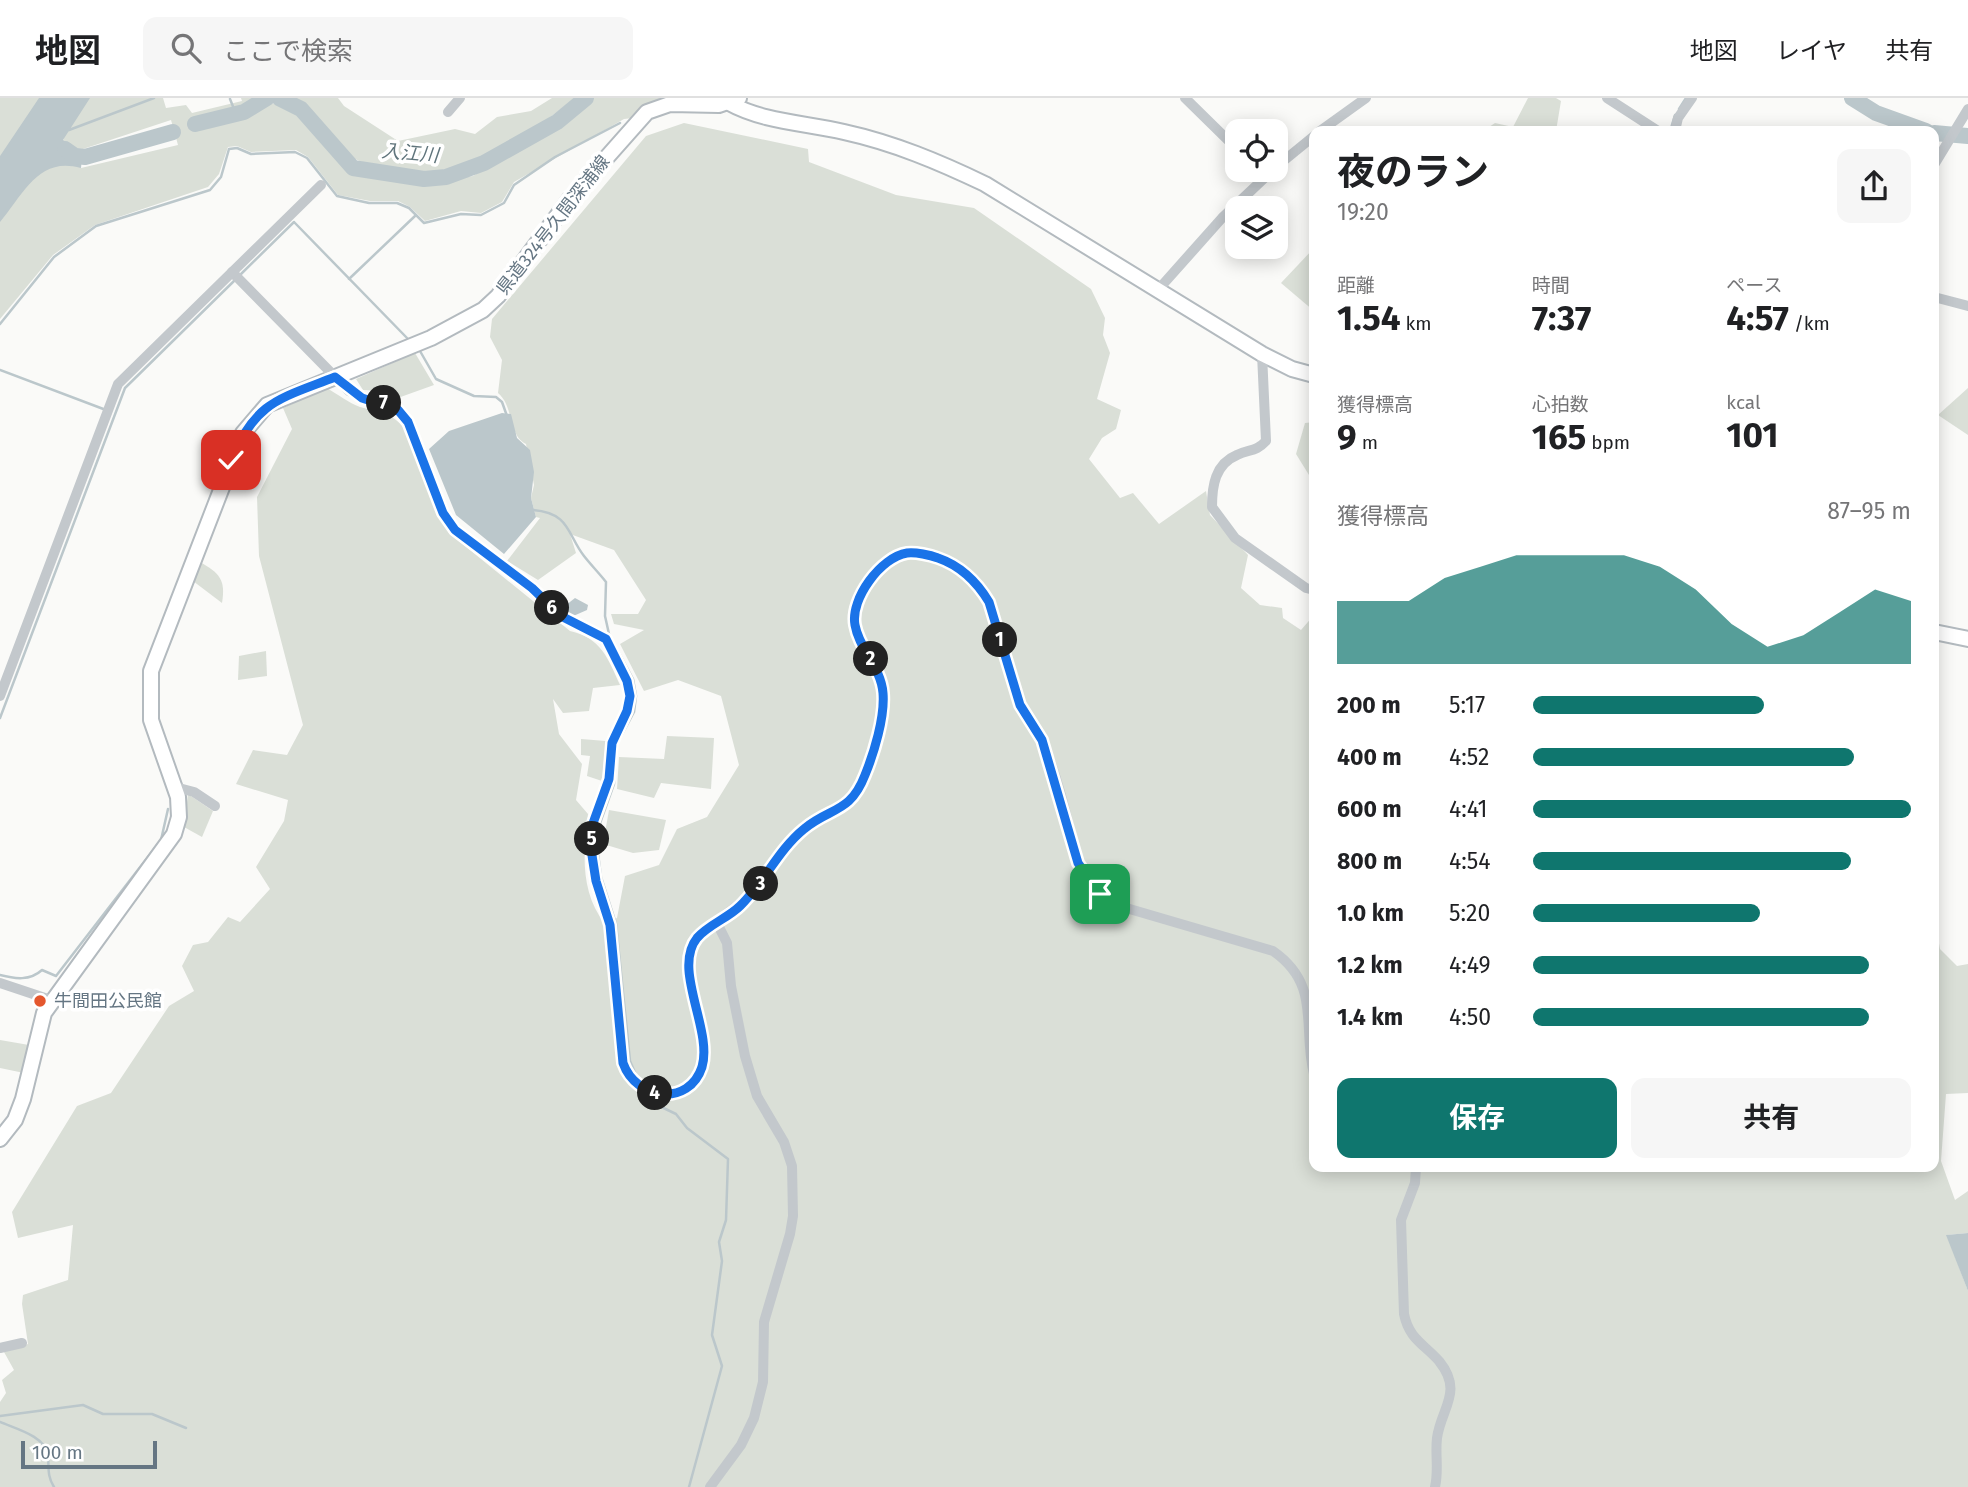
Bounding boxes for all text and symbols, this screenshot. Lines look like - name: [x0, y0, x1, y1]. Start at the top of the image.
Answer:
- search box: [143, 17, 633, 80]
- icon: search: [167, 29, 205, 67]
- text: 地図: [35, 31, 101, 71]
- text: ここで検索: [223, 36, 353, 67]
- text: 地図: [1690, 37, 1738, 65]
- text: レイヤ: [1776, 37, 1847, 65]
- text: 共有: [1885, 37, 1933, 65]
- map controls: [1225, 119, 1288, 259]
- button: locate: [1225, 119, 1288, 182]
- water label: 入江川: [381, 139, 441, 167]
- text: 夜のラン: [1337, 149, 1489, 195]
- button: share: [1837, 149, 1911, 223]
- street label: 県道324号久間深浦線: [492, 151, 614, 299]
- button: layers: [1225, 196, 1288, 259]
- text: 19:20: [1337, 198, 1389, 226]
- text: 距離: [1337, 274, 1375, 297]
- text: 時間: [1532, 274, 1570, 297]
- text: ペース: [1726, 274, 1782, 297]
- text: 1.54: [1337, 297, 1401, 339]
- text: 7:37: [1532, 297, 1591, 339]
- text: 4:57: [1726, 297, 1789, 339]
- text: km: [1401, 312, 1432, 335]
- text: /km: [1789, 312, 1830, 335]
- pin: 7: [366, 386, 402, 420]
- text: 7: [379, 391, 388, 414]
- text: kcal: [1726, 391, 1761, 414]
- text: 獲得標高: [1337, 393, 1413, 416]
- text: 心拍数: [1532, 393, 1589, 416]
- text: 101: [1726, 414, 1779, 456]
- text: 9: [1337, 416, 1357, 458]
- text: 165: [1532, 416, 1586, 458]
- pin: [201, 430, 261, 490]
- text: m: [1357, 431, 1378, 454]
- text: bpm: [1586, 431, 1630, 454]
- icon: check: [212, 441, 250, 479]
- text: 87–95 m: [1827, 497, 1911, 525]
- text: 獲得標高: [1337, 502, 1429, 530]
- pin: 6: [534, 590, 570, 626]
- text: 6: [546, 596, 557, 619]
- pin: 1: [982, 622, 1018, 658]
- text: 1: [995, 628, 1004, 651]
- pin: 2: [854, 642, 888, 676]
- text: 2: [866, 647, 875, 670]
- text: 200 m: [1337, 691, 1401, 719]
- text: 5:17: [1449, 691, 1485, 719]
- text: 400 m: [1337, 743, 1402, 771]
- text: 4:52: [1449, 743, 1489, 771]
- text: 600 m: [1337, 795, 1402, 823]
- text: 4:41: [1449, 795, 1488, 823]
- pin: 5: [574, 822, 610, 856]
- text: 5: [586, 827, 597, 850]
- text: 800 m: [1337, 847, 1402, 875]
- text: 4:54: [1449, 847, 1491, 875]
- pin: [1070, 864, 1130, 924]
- pin: 3: [744, 866, 778, 902]
- text: 3: [756, 872, 765, 895]
- icon: arrive: [1081, 875, 1119, 913]
- text: 1.0 km: [1337, 899, 1404, 927]
- text: 5:20: [1449, 899, 1490, 927]
- text: 1.2 km: [1337, 951, 1403, 979]
- text: 4:49: [1449, 951, 1491, 979]
- place label: 牛間田公民館: [54, 990, 162, 1012]
- marker: 牛間田公民館: [32, 993, 48, 1009]
- text: 1.4 km: [1337, 1003, 1403, 1031]
- text: 4:50: [1449, 1003, 1491, 1031]
- pin: 4: [638, 1076, 672, 1110]
- button: 保存: [1337, 1078, 1617, 1158]
- button: 共有: [1631, 1078, 1911, 1158]
- text: 4: [649, 1081, 660, 1104]
- scale bar: [21, 1438, 158, 1470]
- text: 100 m: [32, 1441, 83, 1464]

